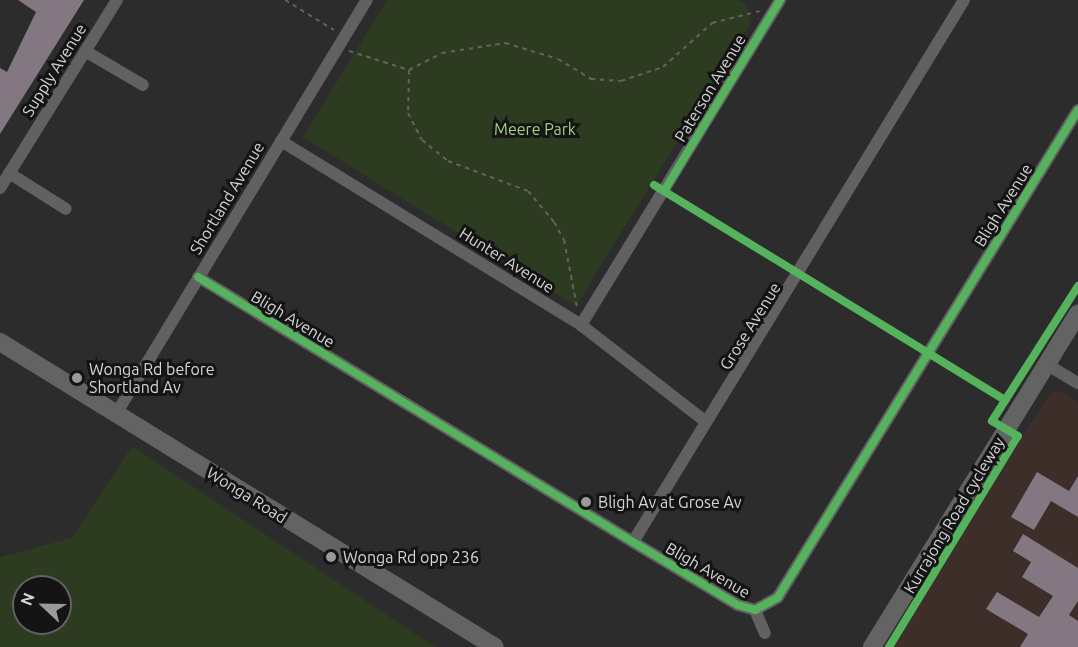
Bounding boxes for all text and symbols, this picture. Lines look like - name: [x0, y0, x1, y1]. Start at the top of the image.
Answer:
- street label: Supply Avenue: [18, 20, 90, 120]
- street label: Paterson Avenue: [670, 31, 750, 145]
- park label: Meere Park: [494, 119, 576, 139]
- street label: Shortland Avenue: [186, 138, 268, 258]
- street label: Bligh Avenue: [970, 160, 1036, 250]
- street label: Hunter Avenue: [456, 223, 558, 297]
- street label: Grose Avenue: [716, 279, 784, 373]
- street label: Bligh Avenue: [248, 287, 338, 351]
- place label: Wonga Rd before Shortland Av: [89, 359, 215, 397]
- marker: Wonga Rd before Shortland Av: [70, 371, 84, 385]
- street label: Kurrajong Road cycleway: [900, 433, 1008, 597]
- street label: Wonga Road: [203, 463, 291, 527]
- place label: Bligh Av at Grose Av: [598, 492, 742, 512]
- marker: Bligh Av at Grose Av: [579, 495, 593, 509]
- street label: Bligh Avenue: [662, 538, 754, 602]
- place label: Wonga Rd opp 236: [343, 547, 479, 567]
- marker: Wonga Rd opp 236: [324, 550, 338, 564]
- north arrow: [12, 575, 72, 635]
- text: N: [17, 590, 38, 608]

